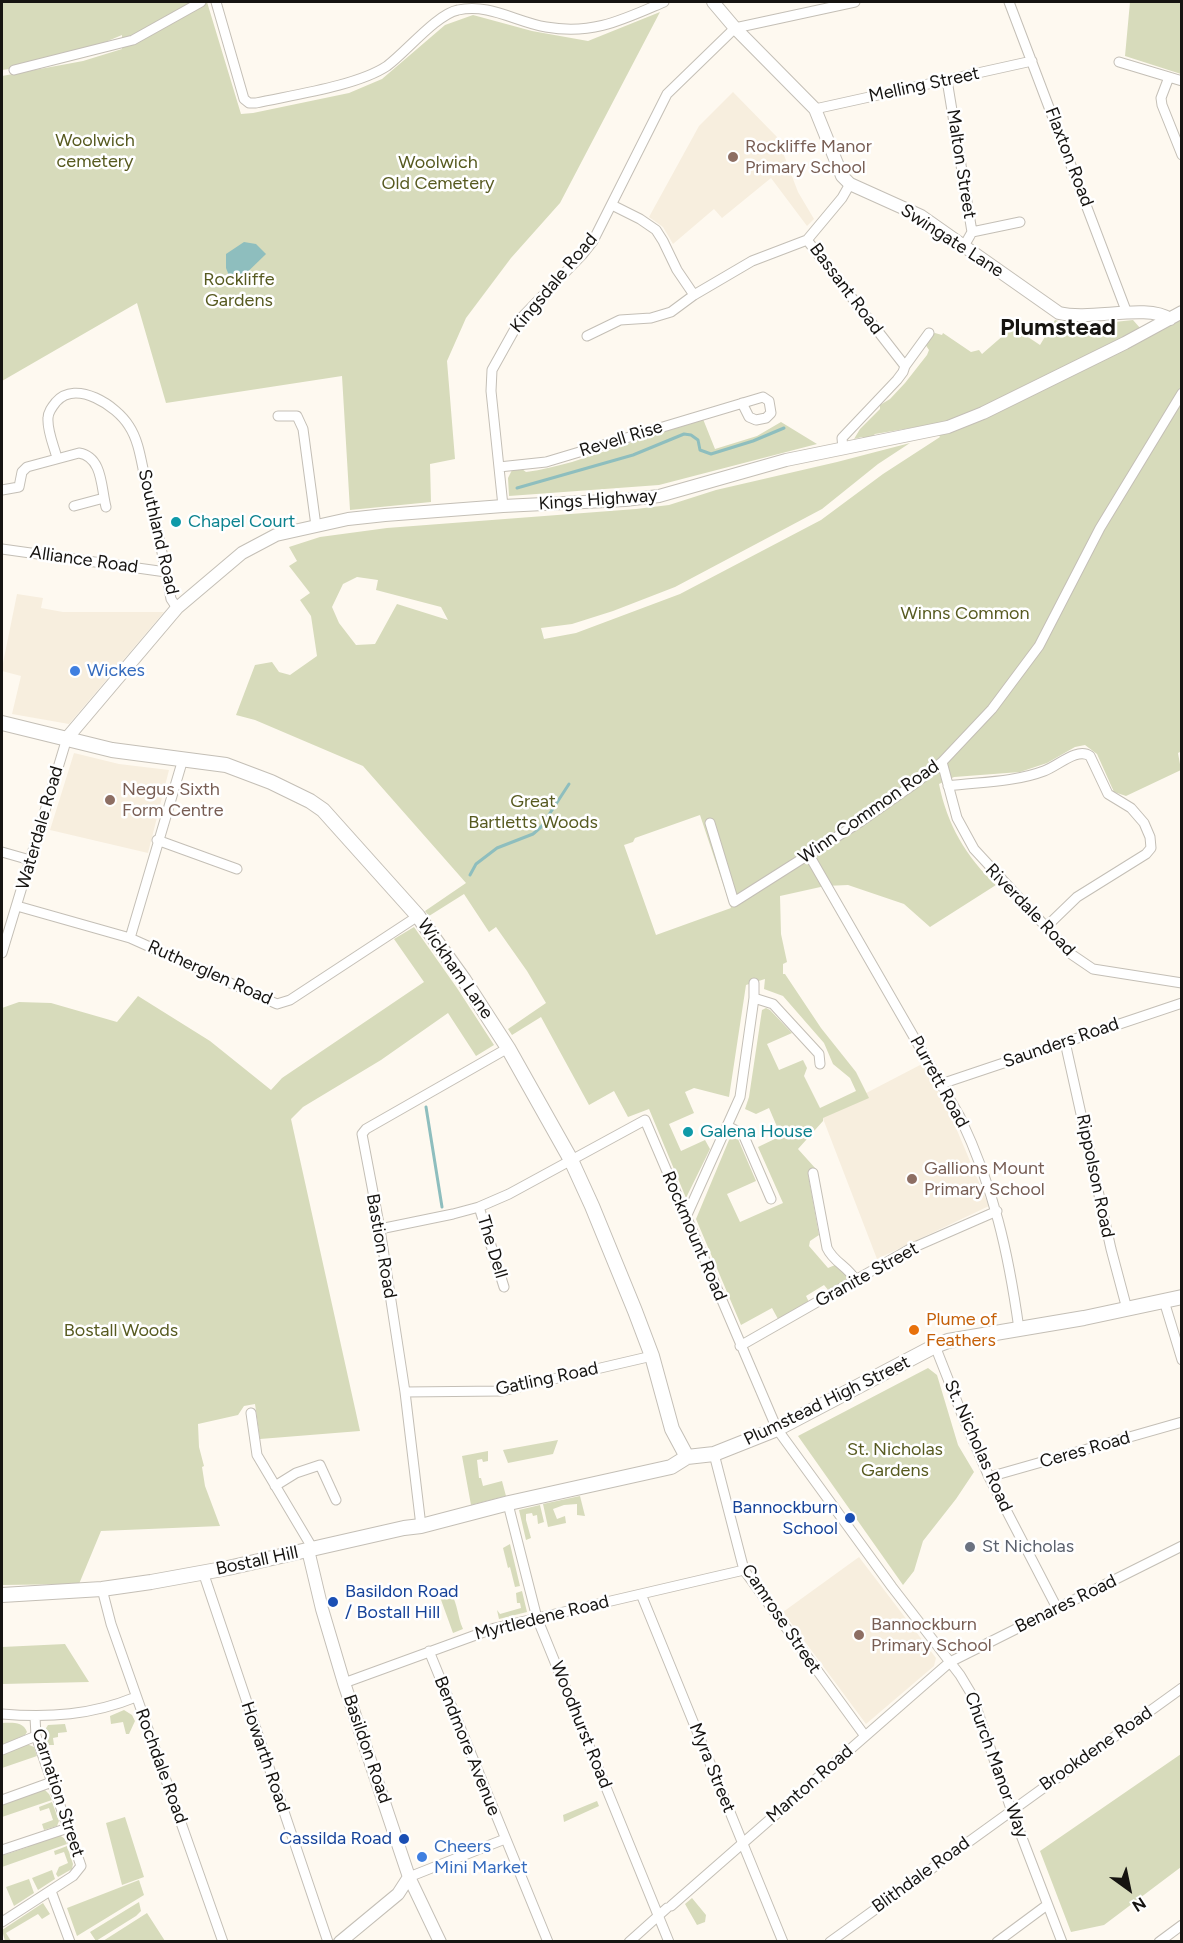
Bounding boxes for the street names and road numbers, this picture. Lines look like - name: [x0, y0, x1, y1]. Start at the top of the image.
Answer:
- street label: Melling Street: [867, 63, 981, 107]
- street label: Flaxton Road: [1040, 104, 1098, 210]
- street label: Malton Street: [942, 108, 980, 220]
- street label: Swingate Lane: [896, 200, 1008, 282]
- street label: Kingsdale Road: [506, 229, 602, 337]
- street label: Bassant Road: [805, 239, 887, 339]
- street label: Revell Rise: [577, 416, 665, 462]
- street label: Southland Road: [133, 467, 183, 597]
- street label: Kings Highway: [538, 485, 658, 515]
- street label: Alliance Road: [29, 542, 139, 578]
- street label: Winn Common Road: [795, 755, 943, 869]
- street label: Waterdale Road: [12, 764, 68, 892]
- street label: Riverdale Road: [981, 859, 1079, 961]
- street label: Wickham Lane: [413, 915, 497, 1023]
- street label: Rutherglen Road: [144, 936, 276, 1010]
- street label: Saunders Road: [1000, 1013, 1122, 1073]
- street label: Purrett Road: [905, 1032, 973, 1132]
- street label: Rippolson Road: [1071, 1112, 1119, 1240]
- street label: Rockmount Road: [657, 1168, 731, 1304]
- street label: Bastion Road: [361, 1192, 401, 1300]
- street label: The Dell: [472, 1213, 512, 1281]
- street label: Granite Street: [812, 1238, 922, 1312]
- street label: Plumstead High Street: [740, 1351, 914, 1451]
- street label: Gatling Road: [494, 1358, 600, 1400]
- street label: St. Nicholas Road: [939, 1377, 1017, 1515]
- street label: Ceres Road: [1037, 1427, 1133, 1473]
- street label: Bostall Hill: [214, 1542, 300, 1580]
- street label: Camrose Street: [737, 1560, 825, 1678]
- street label: Benares Road: [1012, 1570, 1120, 1638]
- street label: Myrtledene Road: [473, 1591, 611, 1645]
- street label: Woodhurst Road: [546, 1658, 616, 1792]
- street label: Bendmore Avenue: [429, 1673, 505, 1819]
- street label: Church Manor Way: [960, 1689, 1032, 1841]
- street label: Basildon Road: [338, 1692, 396, 1806]
- street label: Howarth Road: [236, 1699, 294, 1815]
- street label: Brookdene Road: [1035, 1702, 1157, 1796]
- street label: Rochdale Road: [130, 1706, 192, 1826]
- street label: Myra Street: [684, 1720, 740, 1816]
- street label: Carnation Street: [27, 1726, 89, 1860]
- street label: Manton Road: [762, 1741, 858, 1827]
- street label: Blithdale Road: [868, 1832, 974, 1918]

